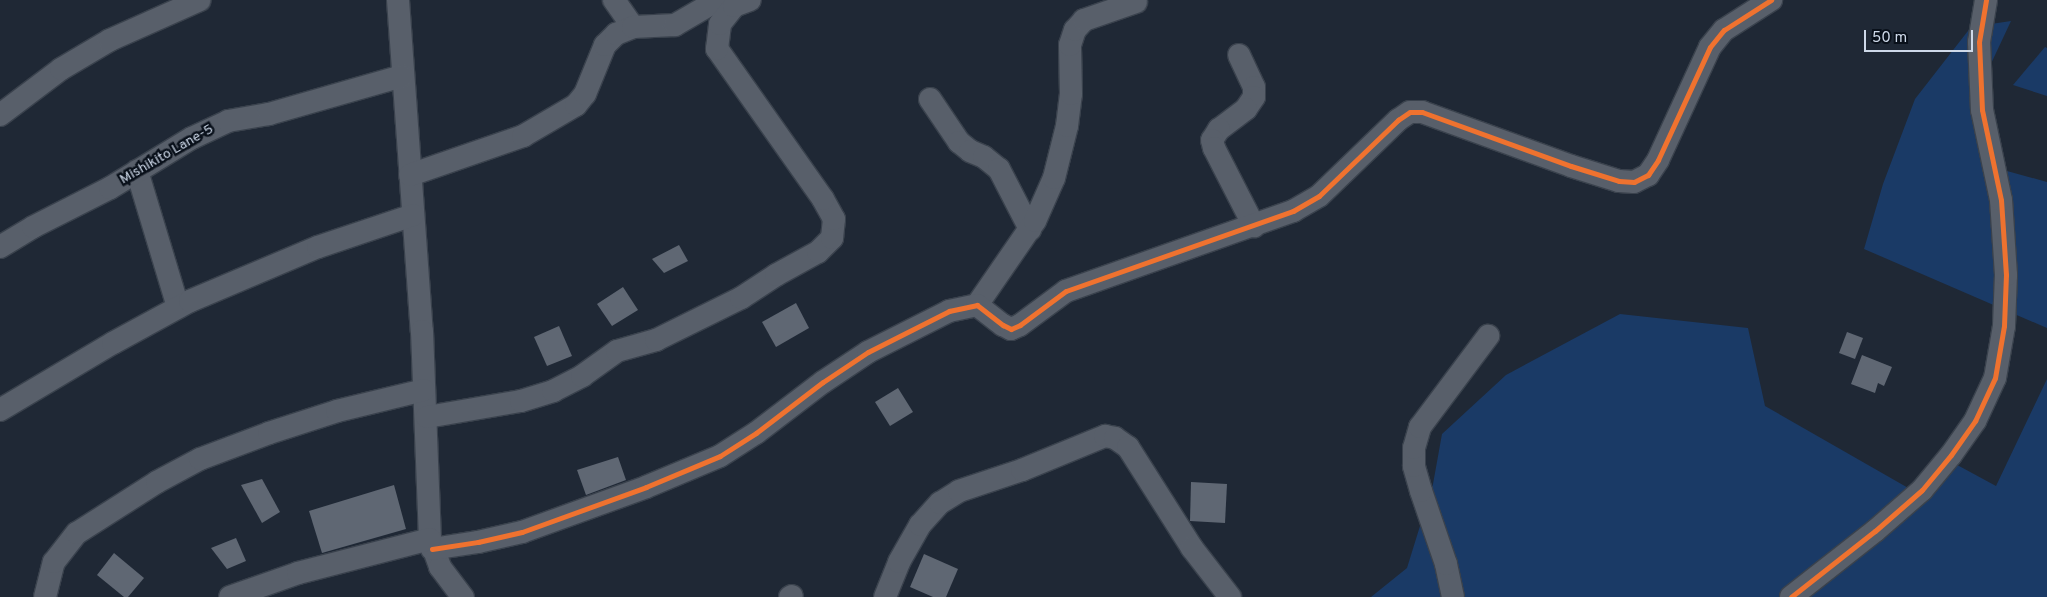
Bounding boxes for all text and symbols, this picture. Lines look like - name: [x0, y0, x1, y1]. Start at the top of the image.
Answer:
- scale bar: [1867, 20, 1976, 52]
- text: 50 m: [1872, 29, 1907, 48]
- street label: Mishikito Lane-5: [117, 121, 217, 189]

